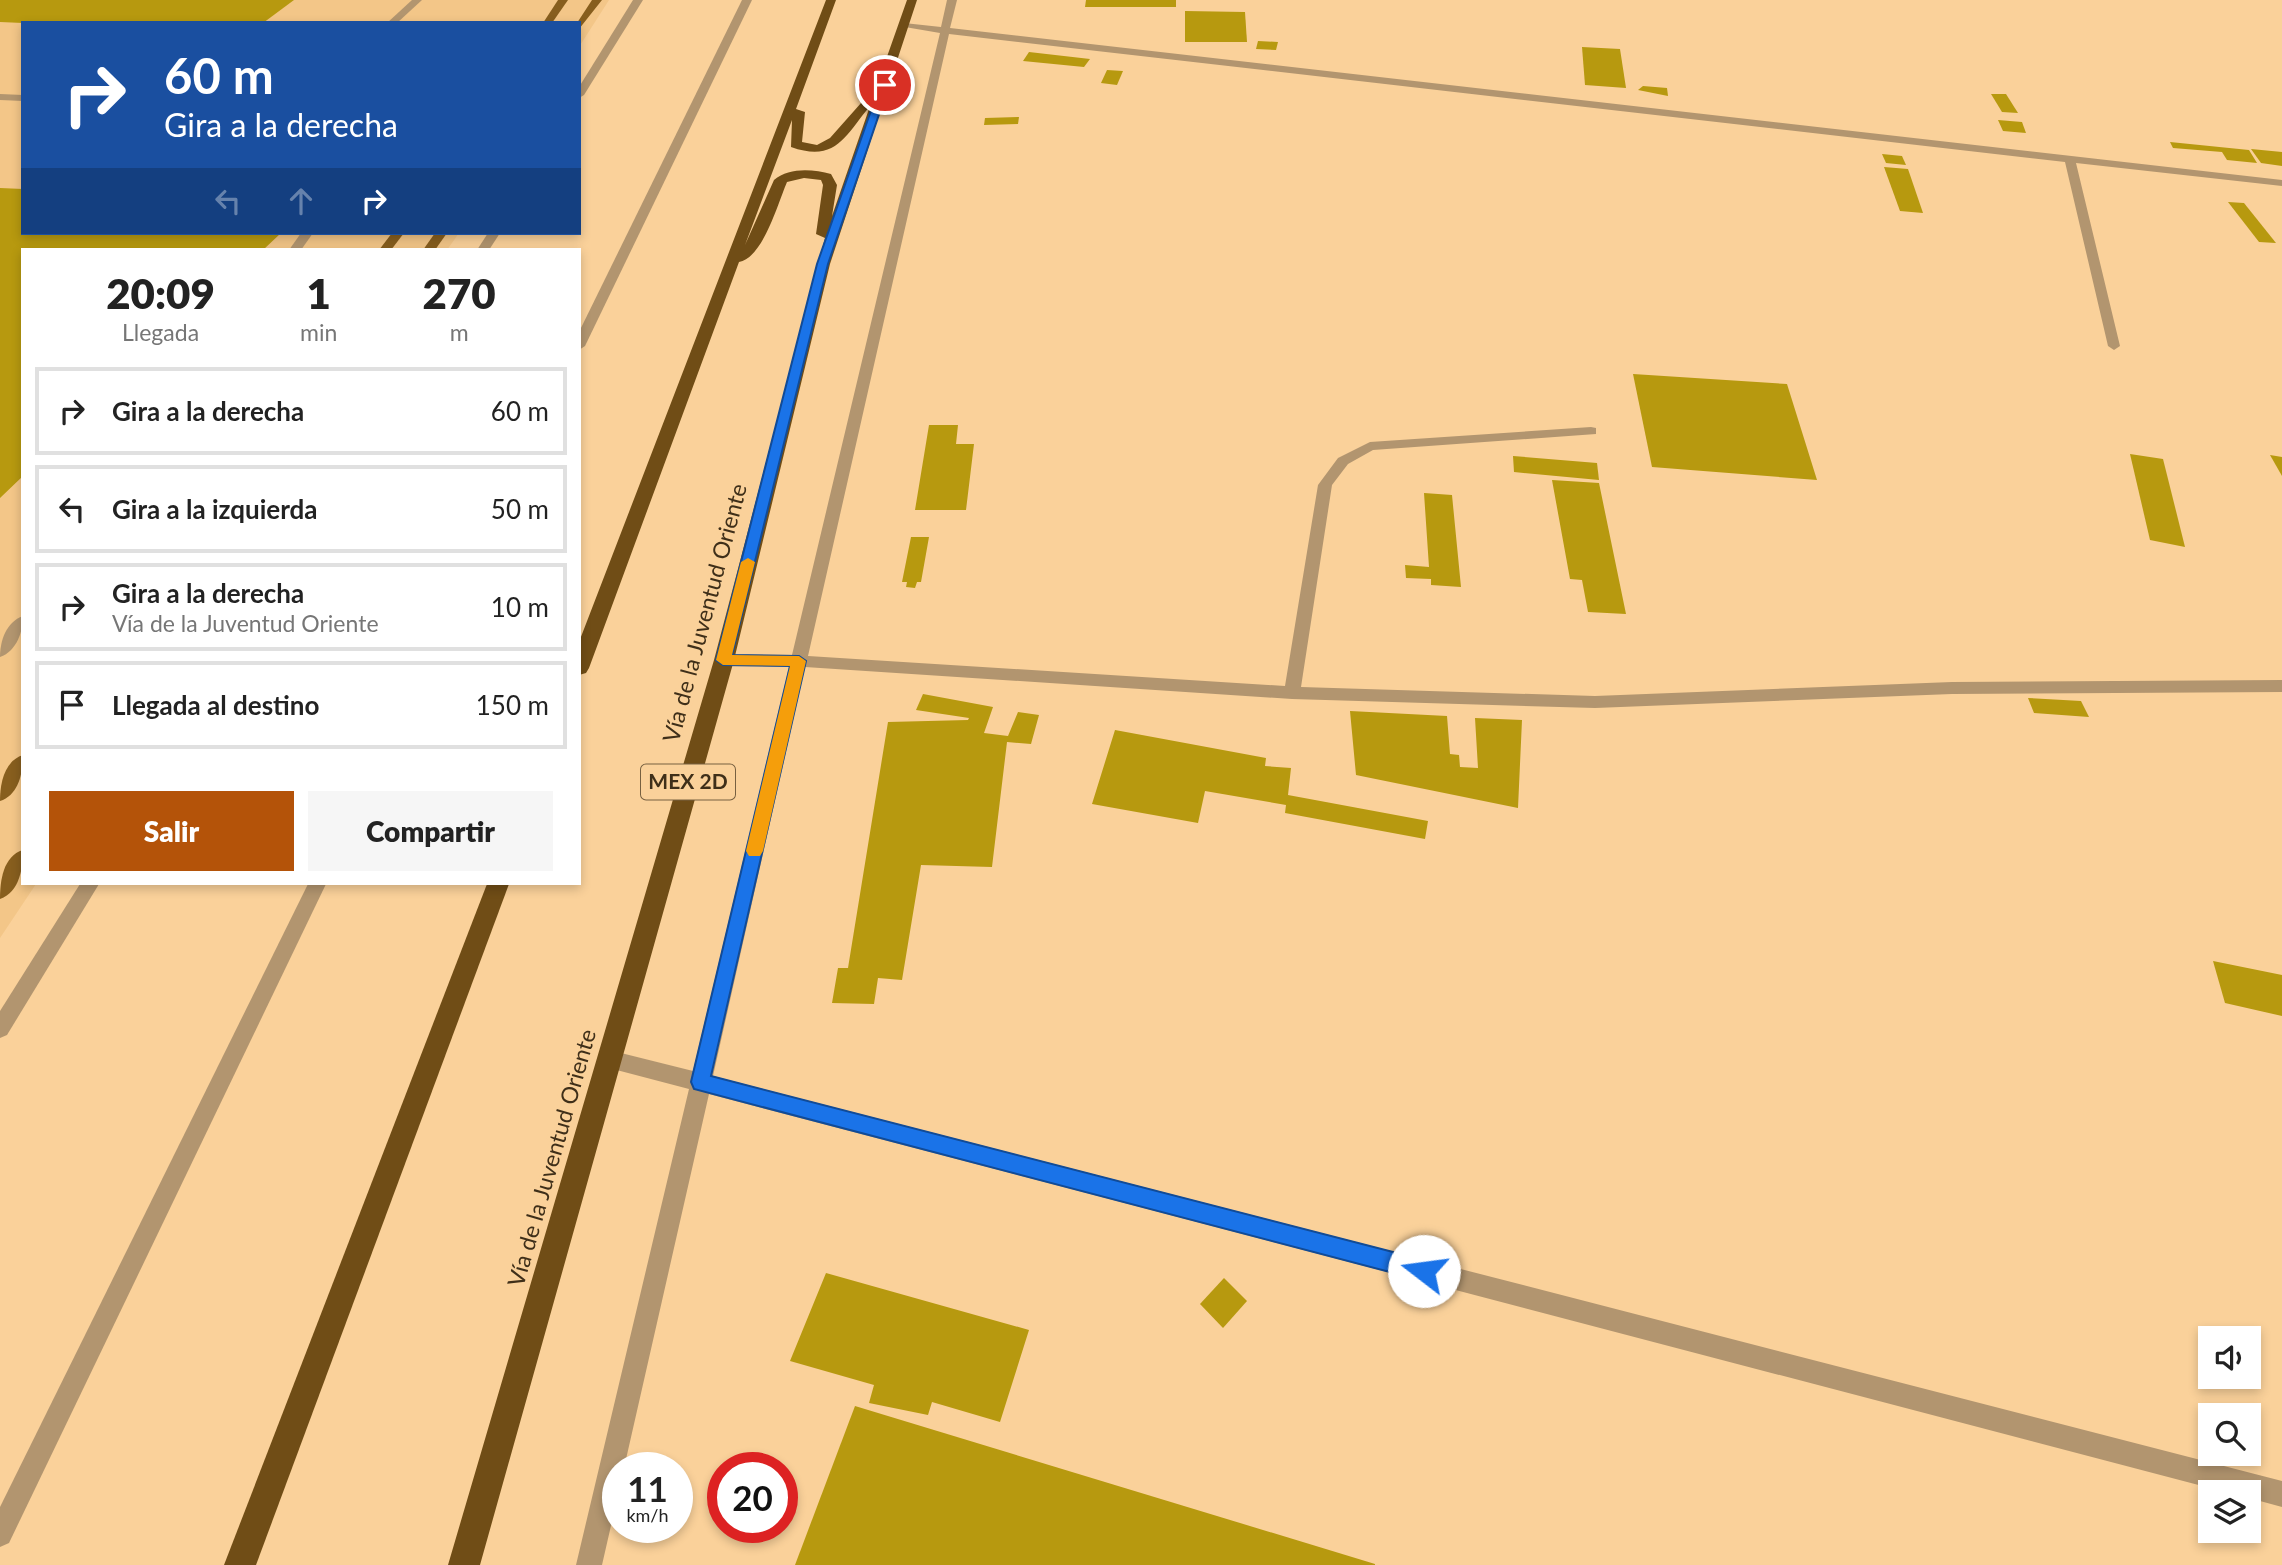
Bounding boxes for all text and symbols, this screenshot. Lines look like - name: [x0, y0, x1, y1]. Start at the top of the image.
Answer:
- text: 60 m: [164, 46, 274, 104]
- icon: right: [49, 49, 140, 140]
- pin: [855, 55, 915, 115]
- icon: arrive: [866, 66, 904, 104]
- text: Gira a la derecha: [164, 105, 398, 144]
- icon: left: [209, 182, 247, 220]
- icon: ahead: [282, 182, 320, 220]
- icon: right: [355, 182, 393, 220]
- text: 20:09: [106, 268, 215, 318]
- text: 1: [307, 268, 331, 318]
- text: 270: [423, 268, 496, 318]
- text: Llegada: [122, 318, 199, 346]
- text: min: [300, 318, 337, 346]
- text: m: [450, 318, 469, 346]
- icon: right: [53, 392, 91, 430]
- text: Gira a la derecha: [112, 395, 304, 427]
- text: 60 m: [491, 395, 549, 427]
- street label: Vía de la Juventud Oriente: [656, 480, 752, 745]
- icon: left: [53, 490, 91, 528]
- text: Gira a la izquierda: [112, 493, 318, 525]
- text: 50 m: [491, 493, 549, 525]
- text: Gira a la derecha: [112, 577, 304, 609]
- icon: right: [53, 588, 91, 626]
- text: 10 m: [491, 591, 549, 623]
- text: Vía de la Juventud Oriente: [112, 609, 379, 637]
- icon: arrive: [53, 686, 91, 724]
- text: Llegada al destino: [112, 689, 319, 721]
- text: 150 m: [476, 689, 549, 721]
- road number: MEX 2D: [641, 764, 735, 800]
- button: Salir: [49, 791, 294, 871]
- button: Compartir: [308, 791, 553, 871]
- street label: Vía de la Juventud Oriente: [501, 1026, 601, 1290]
- position arrow: [1387, 1234, 1461, 1308]
- map controls: [2198, 1326, 2261, 1543]
- button: sound: [2198, 1326, 2261, 1389]
- button: search: [2198, 1403, 2261, 1466]
- speed limit sign: 20: [707, 1452, 798, 1543]
- text: 11: [627, 1467, 668, 1509]
- button: layers: [2198, 1480, 2261, 1543]
- text: km/h: [626, 1504, 669, 1526]

